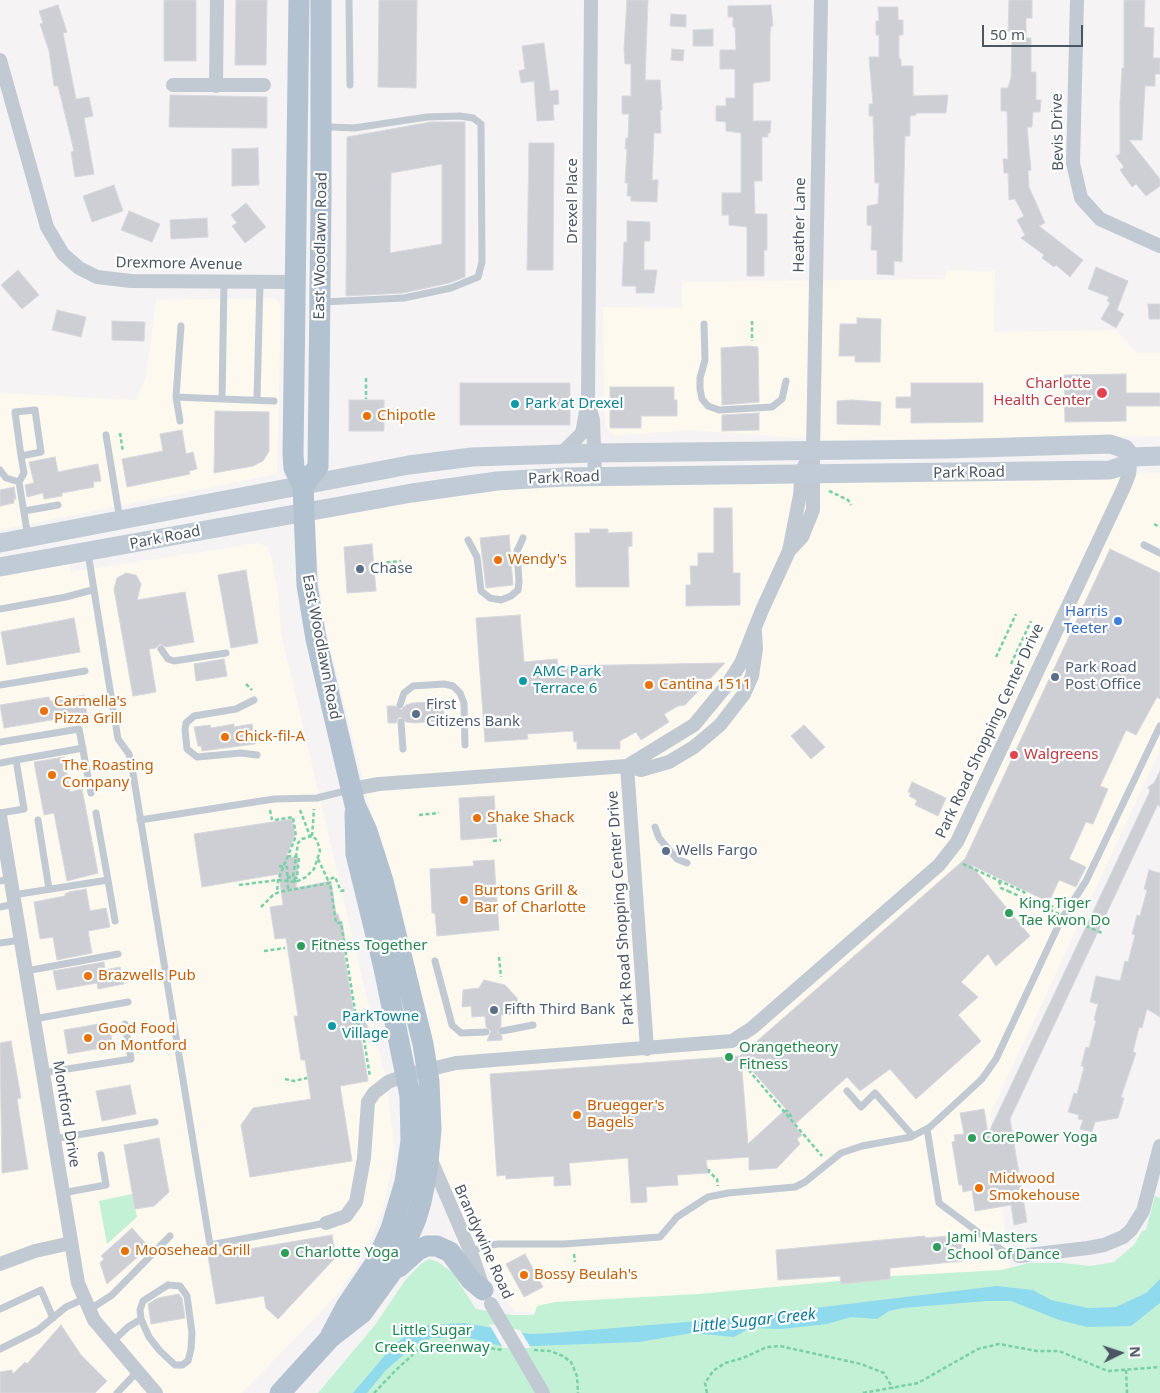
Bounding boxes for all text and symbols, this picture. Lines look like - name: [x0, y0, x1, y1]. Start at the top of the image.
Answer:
- scale bar: [985, 15, 1086, 47]
- text: 50 m: [990, 24, 1025, 44]
- street label: Bevis Drive: [1048, 93, 1068, 171]
- street label: Drexel Place: [564, 158, 582, 244]
- street label: East Woodlawn Road: [311, 172, 331, 320]
- street label: Heather Lane: [790, 177, 810, 273]
- street label: Drexmore Avenue: [115, 254, 243, 274]
- place label: Charlotte Health Center: [993, 375, 1091, 410]
- marker: Charlotte Health Center: [1095, 386, 1109, 400]
- place label: Park at Drexel: [525, 395, 623, 413]
- marker: Park at Drexel: [509, 398, 521, 410]
- place label: Chipotle: [377, 407, 436, 425]
- marker: Chipotle: [361, 410, 373, 422]
- street label: Park Road: [933, 463, 1005, 483]
- street label: Park Road: [528, 468, 600, 488]
- street label: Park Road: [128, 522, 202, 554]
- place label: Wendy's: [508, 551, 567, 569]
- marker: Wendy's: [492, 554, 504, 566]
- place label: Chase: [370, 560, 413, 578]
- marker: Chase: [354, 563, 366, 575]
- street label: East Woodlawn Road: [298, 573, 344, 721]
- place label: Harris Teeter: [1064, 603, 1108, 638]
- marker: Harris Teeter: [1112, 615, 1124, 627]
- street label: Park Road Shopping Center Drive: [932, 621, 1048, 841]
- place label: Park Road Post Office: [1065, 659, 1141, 694]
- place label: AMC Park Terrace 6: [533, 663, 601, 698]
- marker: Park Road Post Office: [1049, 671, 1061, 683]
- marker: AMC Park Terrace 6: [517, 675, 529, 687]
- place label: Cantina 1511: [659, 676, 751, 694]
- marker: Cantina 1511: [643, 679, 655, 691]
- place label: Carmella's Pizza Grill: [54, 693, 127, 728]
- place label: First Citizens Bank: [426, 696, 520, 731]
- marker: Carmella's Pizza Grill: [38, 705, 50, 717]
- marker: First Citizens Bank: [410, 708, 422, 720]
- place label: Chick-fil-A: [235, 728, 305, 746]
- marker: Chick-fil-A: [219, 731, 231, 743]
- place label: Walgreens: [1024, 746, 1098, 764]
- marker: Walgreens: [1008, 749, 1020, 761]
- place label: The Roasting Company: [62, 757, 154, 792]
- marker: The Roasting Company: [46, 769, 58, 781]
- street label: Park Road Shopping Center Drive: [604, 790, 638, 1026]
- place label: Shake Shack: [487, 809, 574, 827]
- marker: Shake Shack: [471, 812, 483, 824]
- place label: Wells Fargo: [676, 842, 757, 860]
- marker: Wells Fargo: [660, 845, 672, 857]
- place label: Burtons Grill & Bar of Charlotte: [474, 882, 586, 917]
- marker: Burtons Grill & Bar of Charlotte: [458, 894, 470, 906]
- place label: King Tiger Tae Kwon Do: [1019, 895, 1110, 930]
- marker: King Tiger Tae Kwon Do: [1003, 907, 1015, 919]
- place label: Fitness Together: [311, 937, 427, 955]
- marker: Fitness Together: [295, 940, 307, 952]
- place label: Brazwells Pub: [98, 967, 196, 985]
- marker: Brazwells Pub: [82, 970, 94, 982]
- place label: Fifth Third Bank: [504, 1001, 615, 1019]
- marker: Fifth Third Bank: [488, 1004, 500, 1016]
- place label: ParkTowne Village: [342, 1008, 419, 1043]
- place label: Good Food on Montford: [98, 1020, 187, 1055]
- marker: ParkTowne Village: [326, 1020, 338, 1032]
- marker: Good Food on Montford: [82, 1032, 94, 1044]
- place label: Orangetheory Fitness: [739, 1039, 838, 1074]
- marker: Orangetheory Fitness: [723, 1051, 735, 1063]
- street label: Montford Drive: [49, 1059, 83, 1169]
- place label: Bruegger's Bagels: [587, 1097, 664, 1132]
- marker: Bruegger's Bagels: [571, 1109, 583, 1121]
- place label: CorePower Yoga: [982, 1129, 1098, 1147]
- marker: CorePower Yoga: [966, 1132, 978, 1144]
- place label: Midwood Smokehouse: [989, 1170, 1080, 1205]
- street label: Brandywine Road: [450, 1182, 516, 1302]
- marker: Midwood Smokehouse: [973, 1182, 985, 1194]
- place label: Jami Masters School of Dance: [947, 1229, 1060, 1264]
- marker: Jami Masters School of Dance: [931, 1241, 943, 1253]
- place label: Moosehead Grill: [135, 1242, 250, 1260]
- place label: Charlotte Yoga: [295, 1244, 399, 1262]
- marker: Moosehead Grill: [119, 1245, 131, 1257]
- marker: Charlotte Yoga: [279, 1247, 291, 1259]
- place label: Bossy Beulah's: [534, 1266, 638, 1284]
- marker: Bossy Beulah's: [518, 1269, 530, 1281]
- water label: Little Sugar Creek: [691, 1305, 817, 1337]
- park label: Little Sugar Creek Greenway: [374, 1322, 490, 1357]
- north arrow: [1095, 1328, 1145, 1378]
- text: N: [1126, 1346, 1145, 1358]

